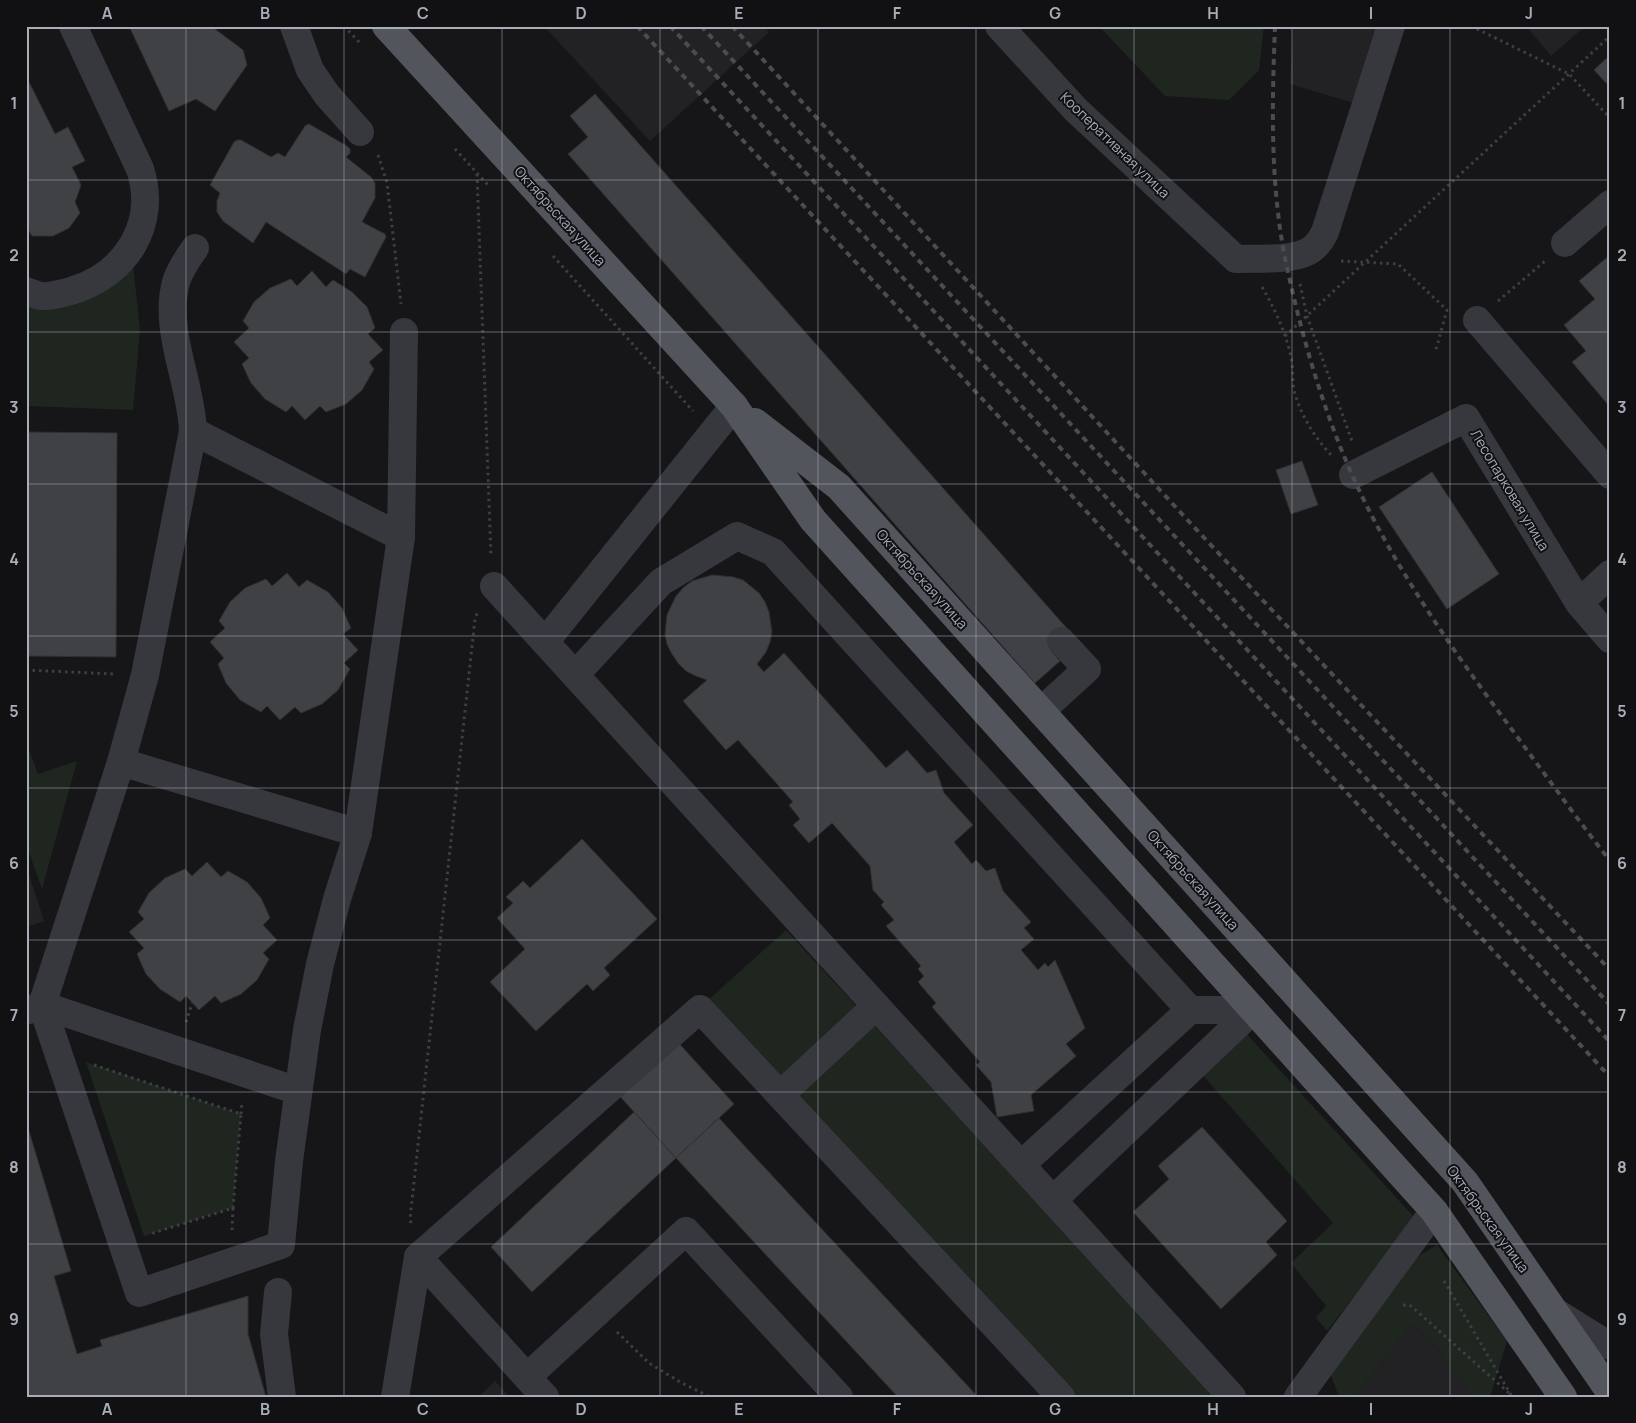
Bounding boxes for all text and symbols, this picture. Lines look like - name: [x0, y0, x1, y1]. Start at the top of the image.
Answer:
- text: A: [102, 2, 113, 24]
- text: B: [260, 2, 270, 24]
- text: C: [417, 2, 429, 24]
- text: D: [575, 2, 587, 24]
- text: E: [734, 2, 744, 24]
- text: F: [893, 2, 902, 24]
- text: G: [1049, 2, 1061, 24]
- text: H: [1207, 2, 1219, 24]
- text: I: [1369, 2, 1373, 24]
- text: J: [1525, 2, 1533, 24]
- street label: Кооперативная улица: [1057, 87, 1174, 202]
- text: 1: [10, 92, 18, 114]
- text: 1: [1618, 92, 1626, 114]
- street label: Октябрьская улица: [510, 162, 610, 270]
- text: 2: [9, 244, 19, 266]
- text: 2: [1617, 244, 1627, 266]
- text: 3: [9, 396, 19, 418]
- text: 3: [1617, 396, 1627, 418]
- street label: Лесопарковая улица: [1467, 426, 1554, 554]
- street label: Октябрьская улица: [872, 525, 972, 633]
- text: 4: [9, 548, 19, 570]
- text: 4: [1617, 548, 1627, 570]
- text: 5: [9, 700, 19, 722]
- text: 5: [1617, 700, 1627, 722]
- street label: Октябрьская улица: [1143, 826, 1243, 934]
- text: 6: [9, 852, 19, 874]
- text: 6: [1617, 852, 1627, 874]
- text: 7: [10, 1004, 18, 1026]
- text: 7: [1618, 1004, 1626, 1026]
- text: 8: [9, 1156, 19, 1178]
- text: 8: [1617, 1156, 1627, 1178]
- street label: Октябрьская улица: [1443, 1161, 1534, 1276]
- text: 9: [9, 1308, 19, 1330]
- text: 9: [1617, 1308, 1627, 1330]
- text: A: [102, 1398, 113, 1420]
- text: B: [260, 1398, 270, 1420]
- text: C: [417, 1398, 429, 1420]
- text: D: [575, 1398, 587, 1420]
- text: E: [734, 1398, 744, 1420]
- text: F: [893, 1398, 902, 1420]
- text: G: [1049, 1398, 1061, 1420]
- text: H: [1207, 1398, 1219, 1420]
- text: I: [1369, 1398, 1373, 1420]
- text: J: [1525, 1398, 1533, 1420]

